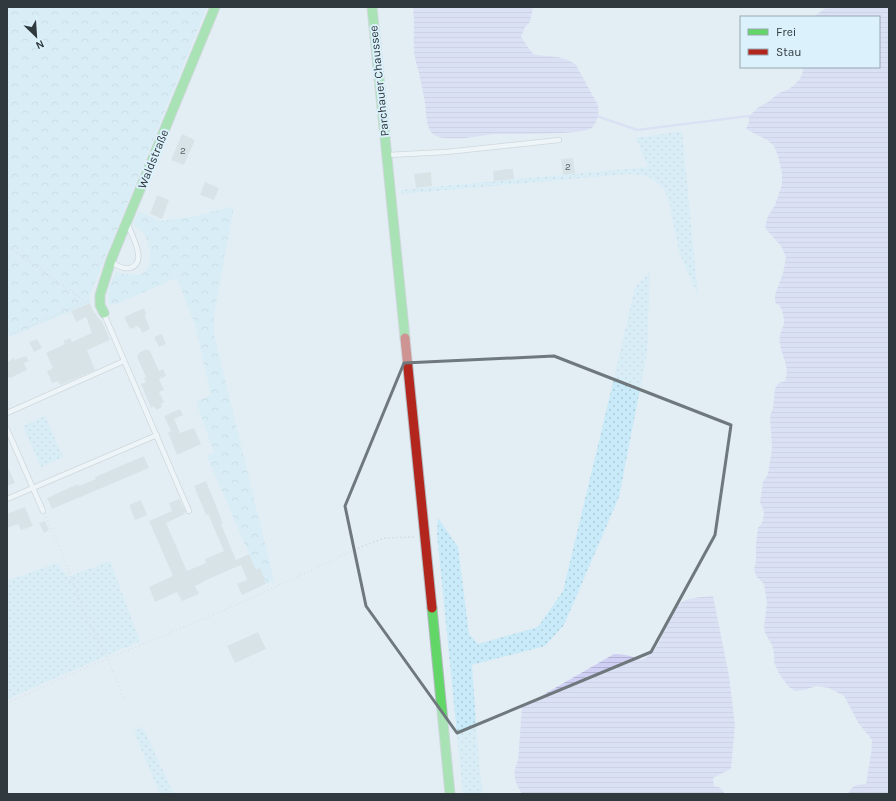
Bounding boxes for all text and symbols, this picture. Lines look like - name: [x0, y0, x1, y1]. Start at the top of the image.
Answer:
- north arrow: [16, 16, 56, 56]
- legend: [740, 16, 880, 68]
- street label: Parchauer Chaussee: [366, 25, 392, 137]
- text: Frei: [776, 25, 796, 39]
- text: N: [34, 37, 46, 52]
- text: Stau: [776, 45, 802, 59]
- street label: Waldstraße: [135, 127, 171, 191]
- house number: 2: [180, 145, 186, 157]
- house number: 2: [565, 161, 571, 173]

